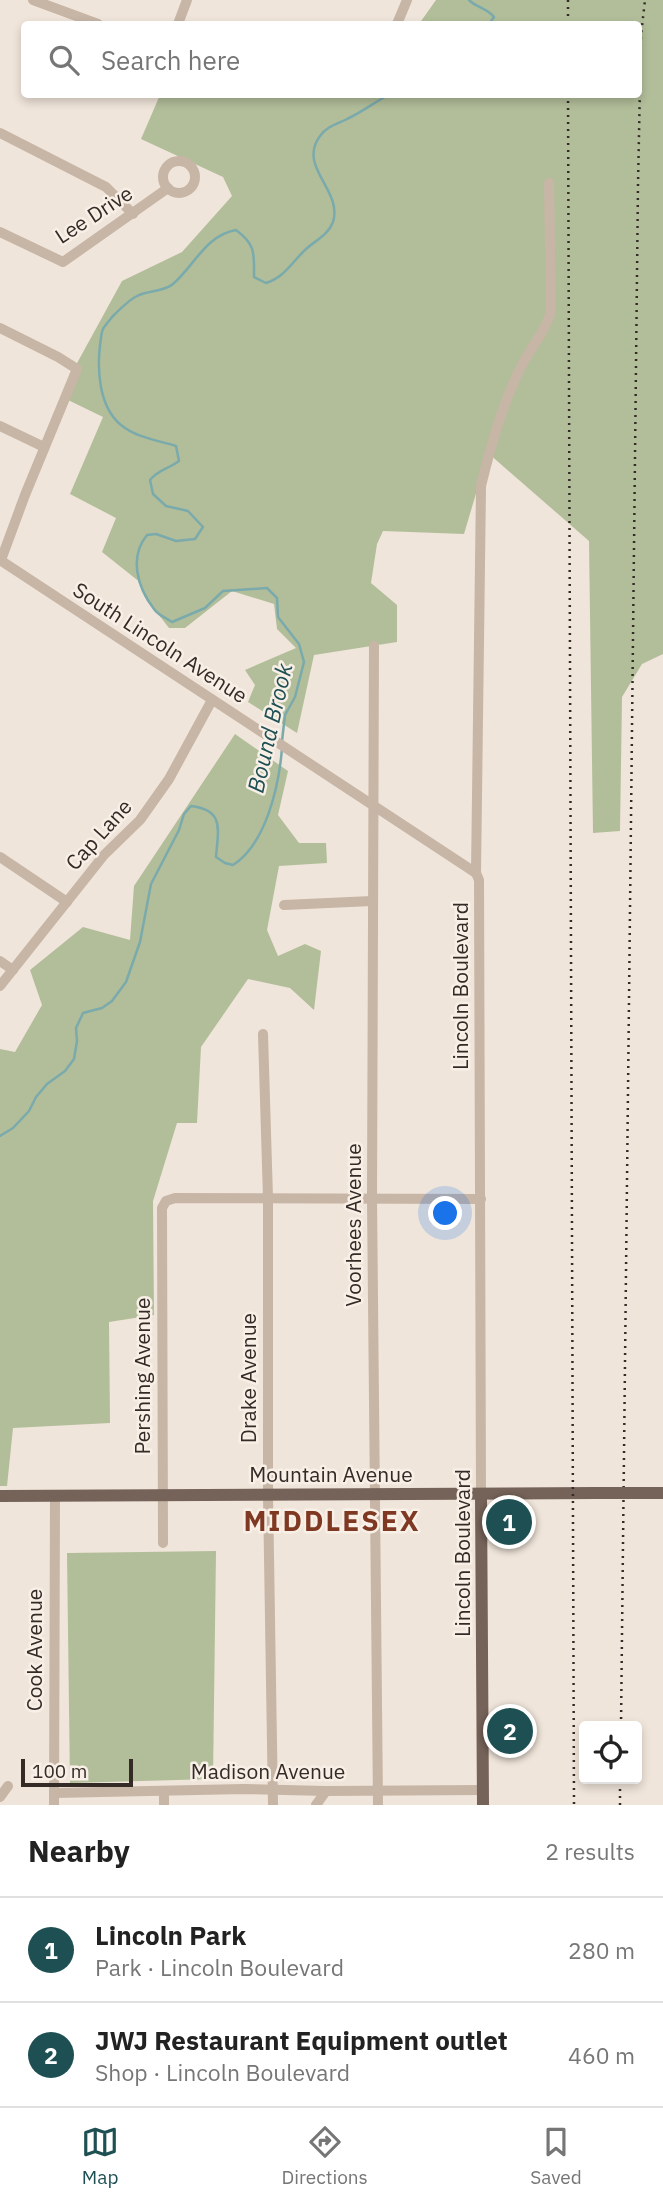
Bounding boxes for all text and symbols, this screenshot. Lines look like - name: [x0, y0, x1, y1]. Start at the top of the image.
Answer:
- search box: [21, 21, 642, 98]
- icon: search: [45, 41, 83, 79]
- text: Search here: [101, 43, 240, 77]
- street label: Lee Drive: [49, 179, 138, 250]
- street label: South Lincoln Avenue: [68, 575, 253, 709]
- water label: Bound Brook: [240, 659, 299, 795]
- street label: Cap Lane: [59, 793, 138, 876]
- street label: Lincoln Boulevard: [446, 902, 474, 1070]
- street label: Voorhees Avenue: [339, 1143, 367, 1307]
- your location: [428, 1196, 462, 1230]
- street label: Pershing Avenue: [128, 1297, 156, 1455]
- street label: Drake Avenue: [234, 1313, 262, 1443]
- street label: Mountain Avenue: [249, 1460, 413, 1488]
- street label: Lincoln Boulevard: [448, 1469, 476, 1637]
- pin: 1: [486, 1496, 532, 1548]
- district label: MIDDLESEX: [243, 1502, 421, 1539]
- street label: Cook Avenue: [20, 1589, 48, 1711]
- pin: 2: [487, 1705, 533, 1757]
- map controls: [579, 1721, 642, 1784]
- button: locate: [579, 1721, 642, 1784]
- scale bar: [21, 1756, 133, 1788]
- street label: Madison Avenue: [191, 1757, 345, 1785]
- text: 100 m: [32, 1759, 87, 1783]
- text: Nearby: [28, 1831, 130, 1870]
- text: 2 results: [545, 1836, 635, 1866]
- text: Lincoln Park: [95, 1918, 246, 1952]
- text: 1: [44, 1935, 58, 1965]
- text: 280 m: [568, 1935, 635, 1965]
- text: Park · Lincoln Boulevard: [95, 1952, 344, 1982]
- text: JWJ Restaurant Equipment outlet: [95, 2023, 508, 2057]
- text: 2: [44, 2040, 58, 2070]
- text: 460 m: [568, 2040, 635, 2070]
- text: Shop · Lincoln Boulevard: [95, 2057, 350, 2087]
- tab: Map: [81, 2123, 119, 2189]
- tab: Directions: [281, 2123, 368, 2189]
- tab: Saved: [530, 2123, 582, 2189]

